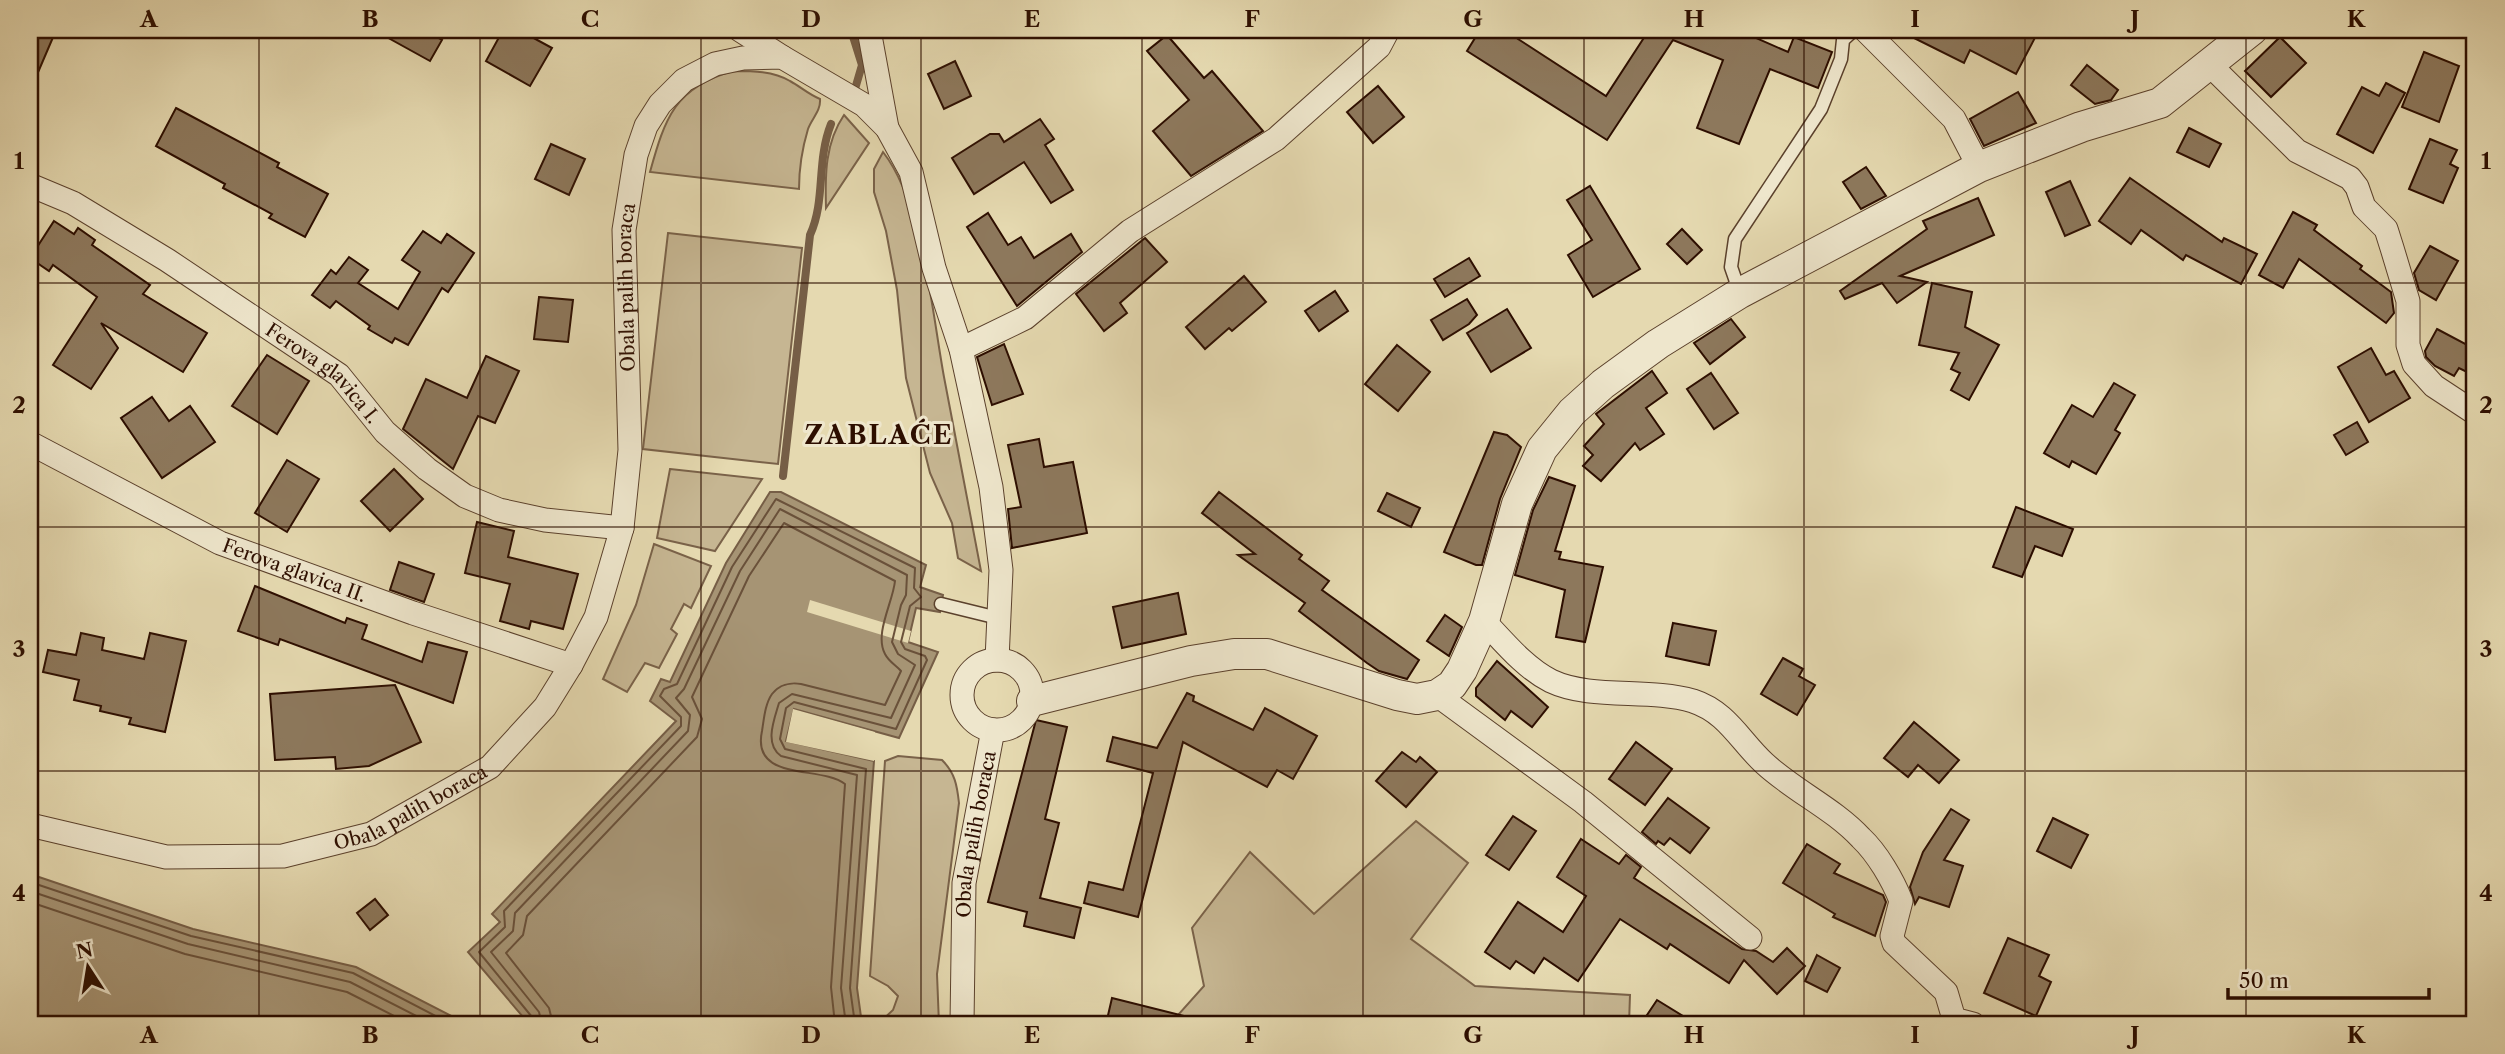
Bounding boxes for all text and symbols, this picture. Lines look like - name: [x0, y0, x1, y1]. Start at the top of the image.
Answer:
- text: A: [139, 5, 159, 33]
- text: B: [361, 5, 379, 33]
- text: C: [581, 5, 599, 33]
- text: D: [801, 5, 821, 33]
- text: E: [1024, 5, 1040, 33]
- text: F: [1244, 5, 1260, 33]
- text: G: [1463, 5, 1483, 33]
- text: H: [1684, 5, 1705, 33]
- text: I: [1910, 5, 1920, 33]
- text: J: [2126, 5, 2140, 33]
- text: K: [2347, 5, 2366, 33]
- text: 1: [14, 147, 25, 175]
- text: 1: [2481, 147, 2492, 175]
- street label: Obala palih boraca: [613, 201, 640, 372]
- street label: Ferova glavica I.: [261, 318, 384, 428]
- text: 2: [12, 391, 26, 419]
- text: 2: [2479, 391, 2493, 419]
- district label: ZABLAĆE: [804, 418, 954, 451]
- street label: Ferova glavica II.: [219, 534, 369, 607]
- text: 3: [13, 635, 26, 663]
- text: 3: [2480, 635, 2493, 663]
- street label: Obala palih boraca: [953, 749, 1001, 918]
- street label: Obala palih boraca: [331, 760, 491, 855]
- text: 4: [12, 879, 26, 907]
- text: 4: [2479, 879, 2493, 907]
- north arrow: [52, 932, 122, 1002]
- text: N: [74, 938, 95, 964]
- scale bar: [2228, 956, 2430, 1000]
- text: 50 m: [2239, 968, 2289, 993]
- text: A: [139, 1021, 159, 1049]
- text: B: [361, 1021, 379, 1049]
- text: C: [581, 1021, 599, 1049]
- text: D: [801, 1021, 821, 1049]
- text: E: [1024, 1021, 1040, 1049]
- text: F: [1244, 1021, 1260, 1049]
- text: G: [1463, 1021, 1483, 1049]
- text: H: [1684, 1021, 1705, 1049]
- text: I: [1910, 1021, 1920, 1049]
- text: J: [2126, 1021, 2140, 1049]
- text: K: [2347, 1021, 2366, 1049]

